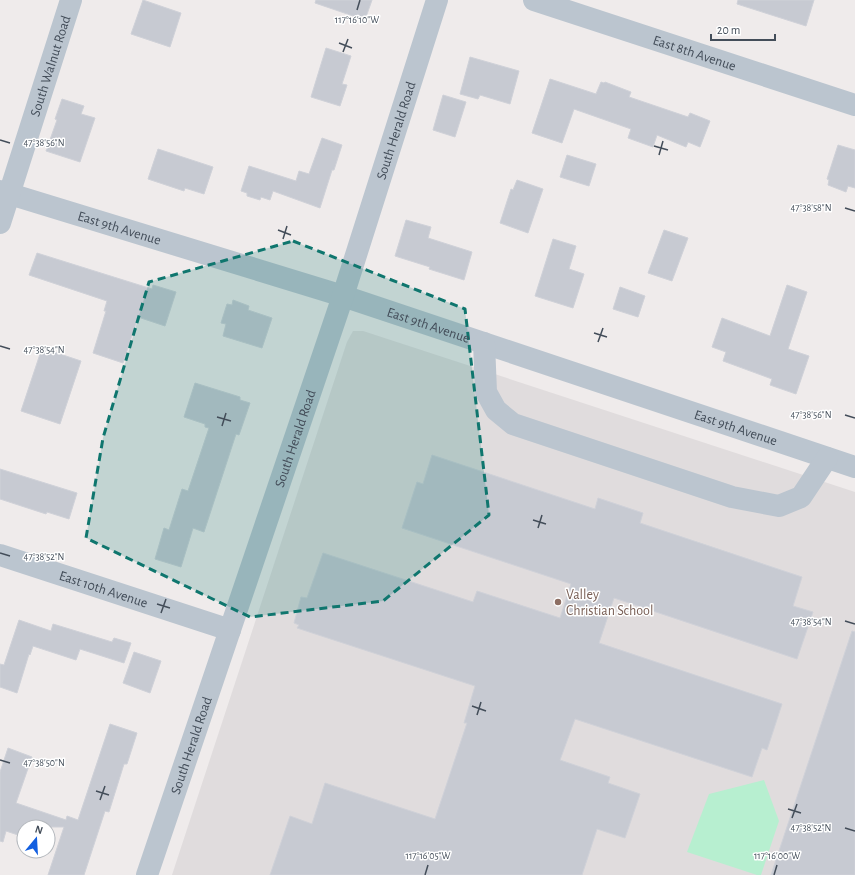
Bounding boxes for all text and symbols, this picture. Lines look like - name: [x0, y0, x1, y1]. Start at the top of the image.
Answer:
- street label: South Walnut Road: [28, 14, 74, 118]
- text: 117°16'10"W: [335, 15, 379, 25]
- scale bar: [711, 16, 775, 42]
- text: 20 m: [717, 24, 740, 36]
- street label: East 8th Avenue: [651, 33, 738, 74]
- street label: South Herald Road: [374, 80, 419, 181]
- text: 47°38'56"N: [24, 138, 64, 148]
- text: 47°38'58"N: [791, 203, 831, 213]
- street label: East 9th Avenue: [76, 209, 163, 248]
- street label: East 9th Avenue: [385, 305, 472, 346]
- text: 47°38'54"N: [23, 345, 65, 355]
- street label: South Herald Road: [273, 388, 319, 489]
- street label: East 9th Avenue: [692, 408, 779, 449]
- text: 47°38'56"N: [791, 410, 831, 420]
- text: 47°38'52"N: [24, 552, 64, 562]
- street label: East 10th Avenue: [57, 569, 149, 611]
- place label: Valley Christian School: [566, 588, 653, 618]
- marker: Valley Christian School: [553, 597, 563, 607]
- text: 47°38'54"N: [790, 617, 832, 627]
- street label: South Herald Road: [169, 695, 215, 796]
- text: 47°38'50"N: [23, 758, 65, 768]
- north arrow: [16, 819, 56, 859]
- text: 47°38'52"N: [791, 823, 831, 833]
- text: N: [34, 824, 44, 836]
- text: 117°16'05"W: [405, 851, 451, 861]
- text: 117°16'00"W: [754, 851, 800, 861]

